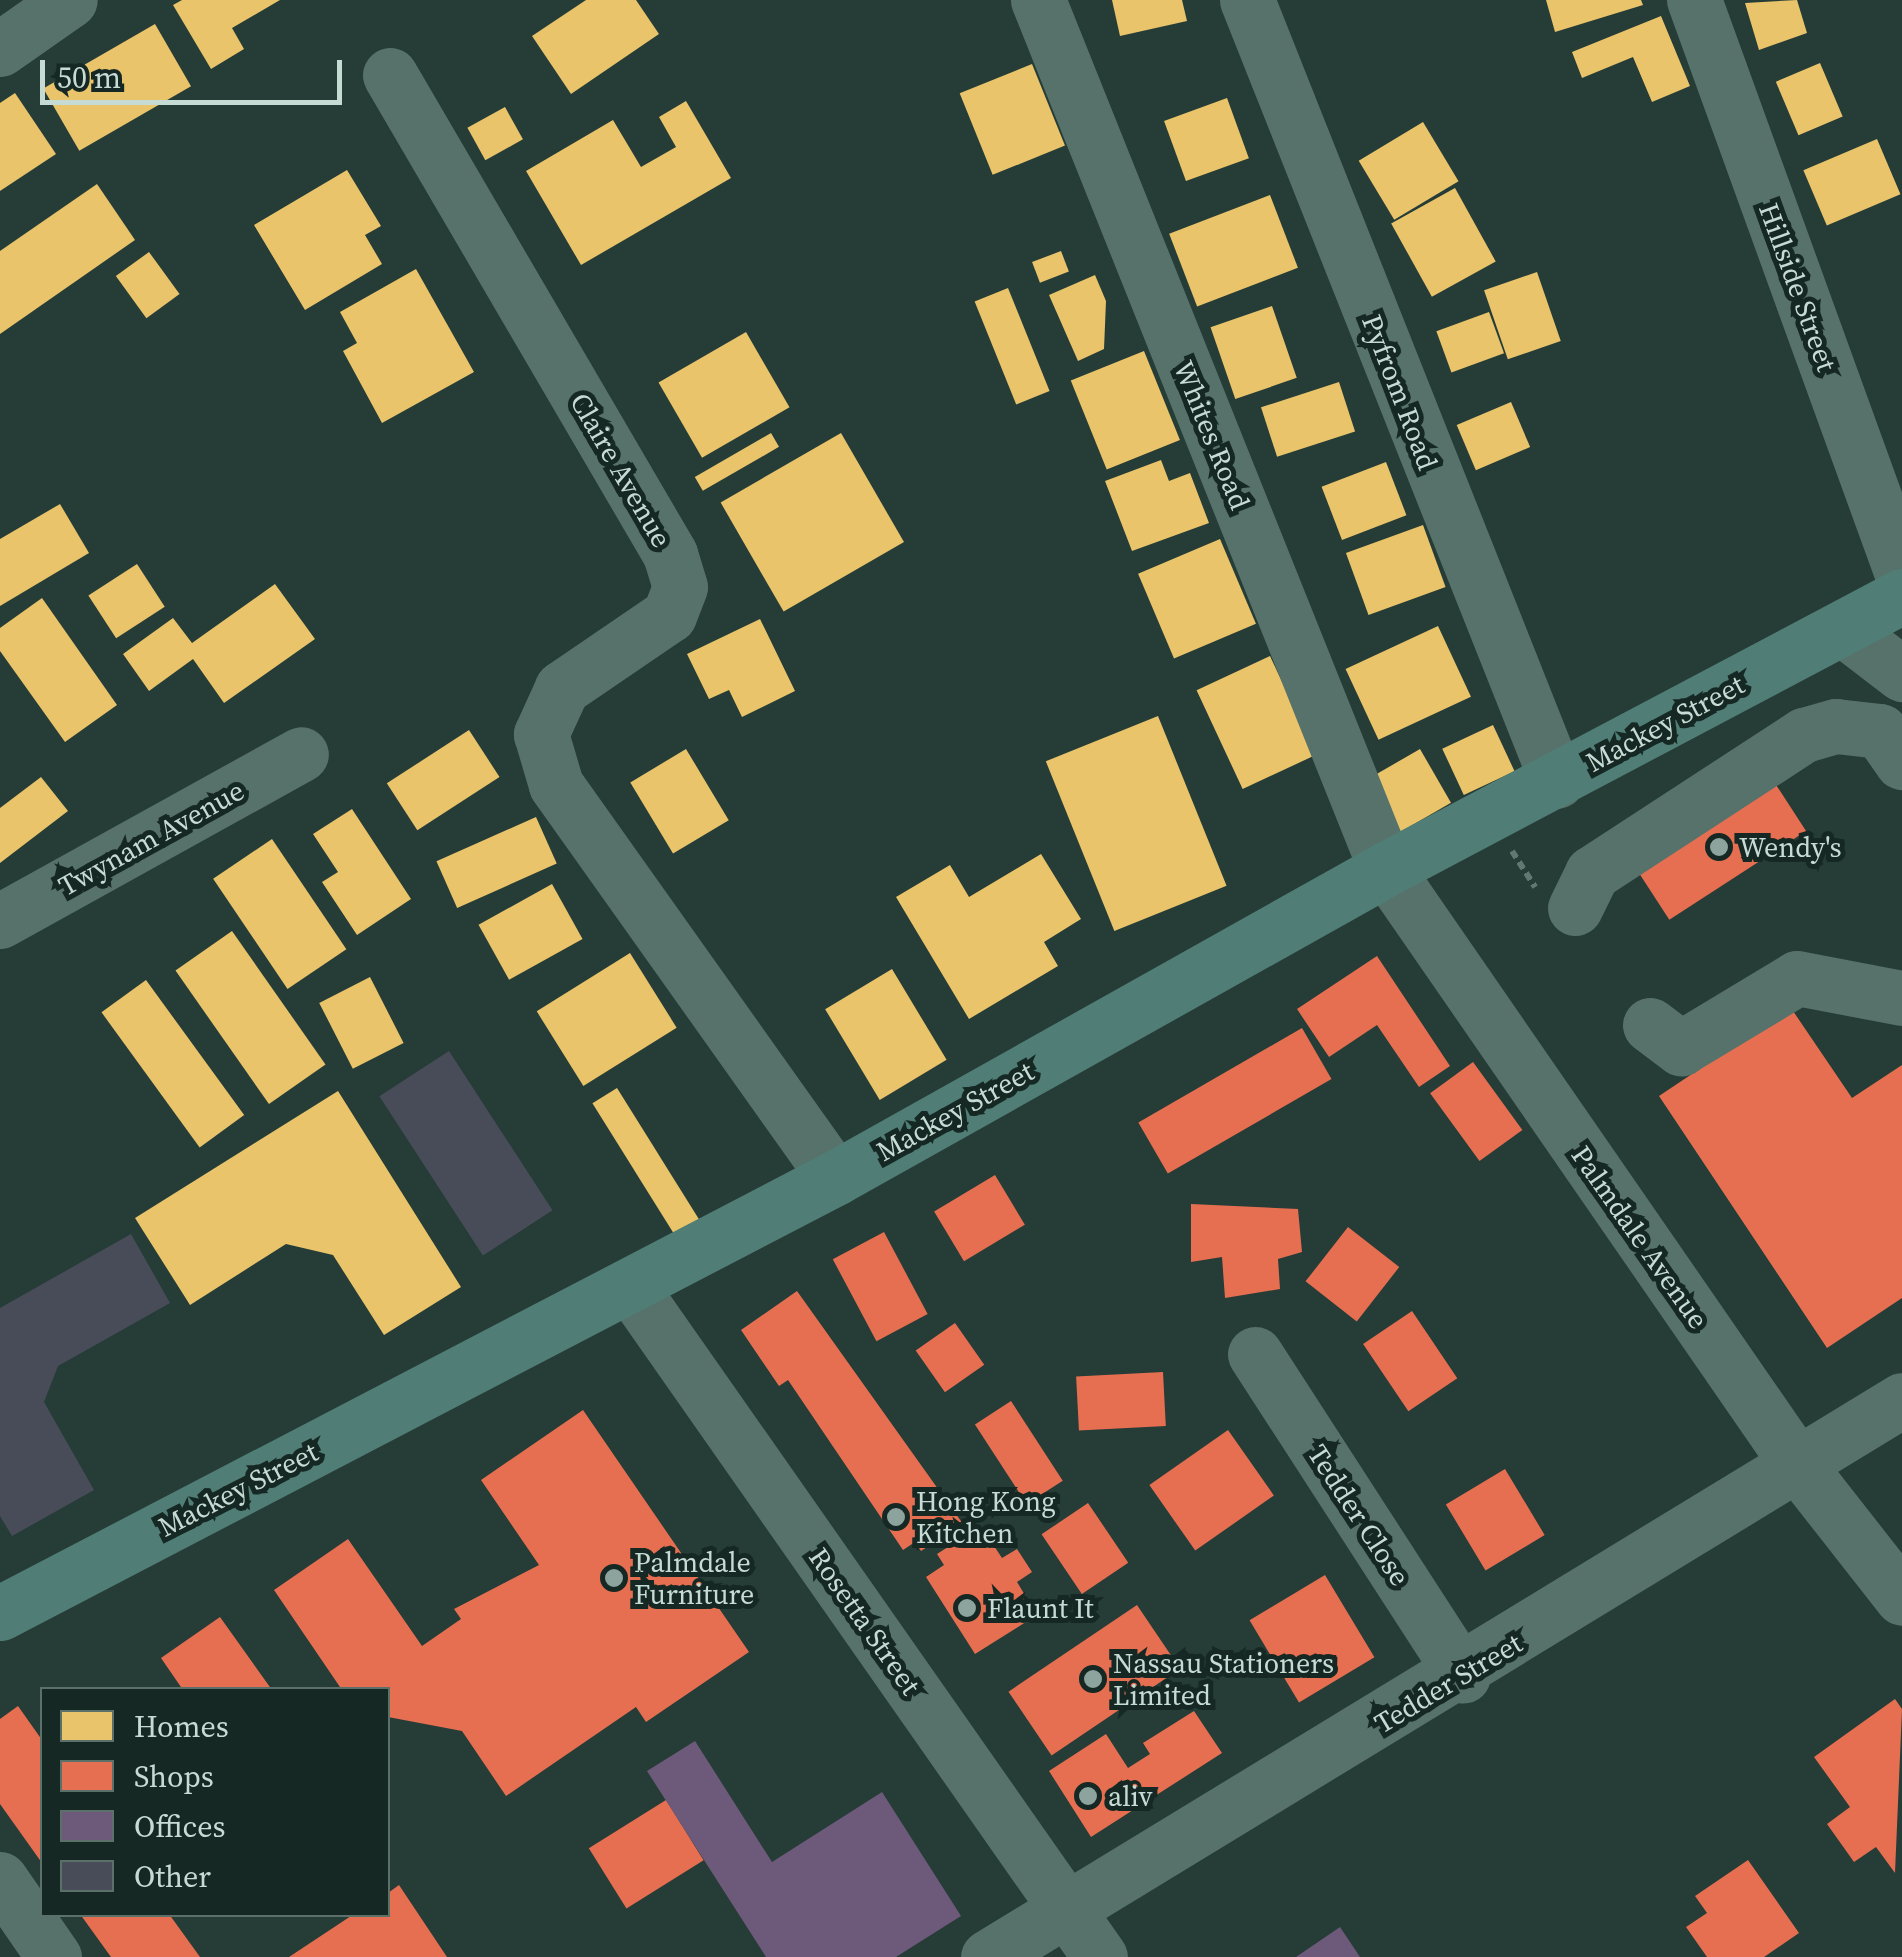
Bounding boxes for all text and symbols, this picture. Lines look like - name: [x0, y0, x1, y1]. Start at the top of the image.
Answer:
- scale bar: [45, 40, 348, 102]
- text: 50 m: [57, 57, 121, 98]
- street label: Hillside Street: [1752, 198, 1844, 376]
- street label: Pyfrom Road: [1355, 310, 1445, 474]
- street label: Whites Road: [1167, 356, 1257, 514]
- street label: Claire Avenue: [563, 387, 679, 553]
- street label: Mackey Street: [1580, 667, 1750, 779]
- street label: Twynam Avenue: [53, 773, 249, 903]
- place label: Wendy's: [1739, 830, 1842, 864]
- marker: Wendy's: [1708, 836, 1730, 858]
- street label: Mackey Street: [871, 1054, 1039, 1168]
- street label: Palmdale Avenue: [1565, 1139, 1715, 1335]
- street label: Mackey Street: [153, 1434, 323, 1544]
- street label: Tedder Close: [1301, 1438, 1417, 1592]
- place label: Hong Kong Kitchen: [916, 1484, 1056, 1550]
- marker: Hong Kong Kitchen: [885, 1506, 907, 1528]
- street label: Rosetta Street: [802, 1541, 928, 1701]
- place label: Palmdale Furniture: [634, 1545, 754, 1611]
- marker: Palmdale Furniture: [603, 1567, 625, 1589]
- place label: Flaunt It: [987, 1591, 1094, 1625]
- marker: Flaunt It: [956, 1597, 978, 1619]
- street label: Tedder Street: [1368, 1626, 1528, 1740]
- place label: Nassau Stationers Limited: [1113, 1646, 1334, 1712]
- marker: Nassau Stationers Limited: [1082, 1668, 1104, 1690]
- legend: [40, 1687, 390, 1917]
- text: Homes: [134, 1706, 229, 1747]
- text: Shops: [134, 1756, 214, 1797]
- place label: aliv: [1108, 1779, 1153, 1813]
- marker: aliv: [1077, 1785, 1099, 1807]
- text: Offices: [134, 1806, 226, 1847]
- text: Other: [134, 1856, 211, 1897]

